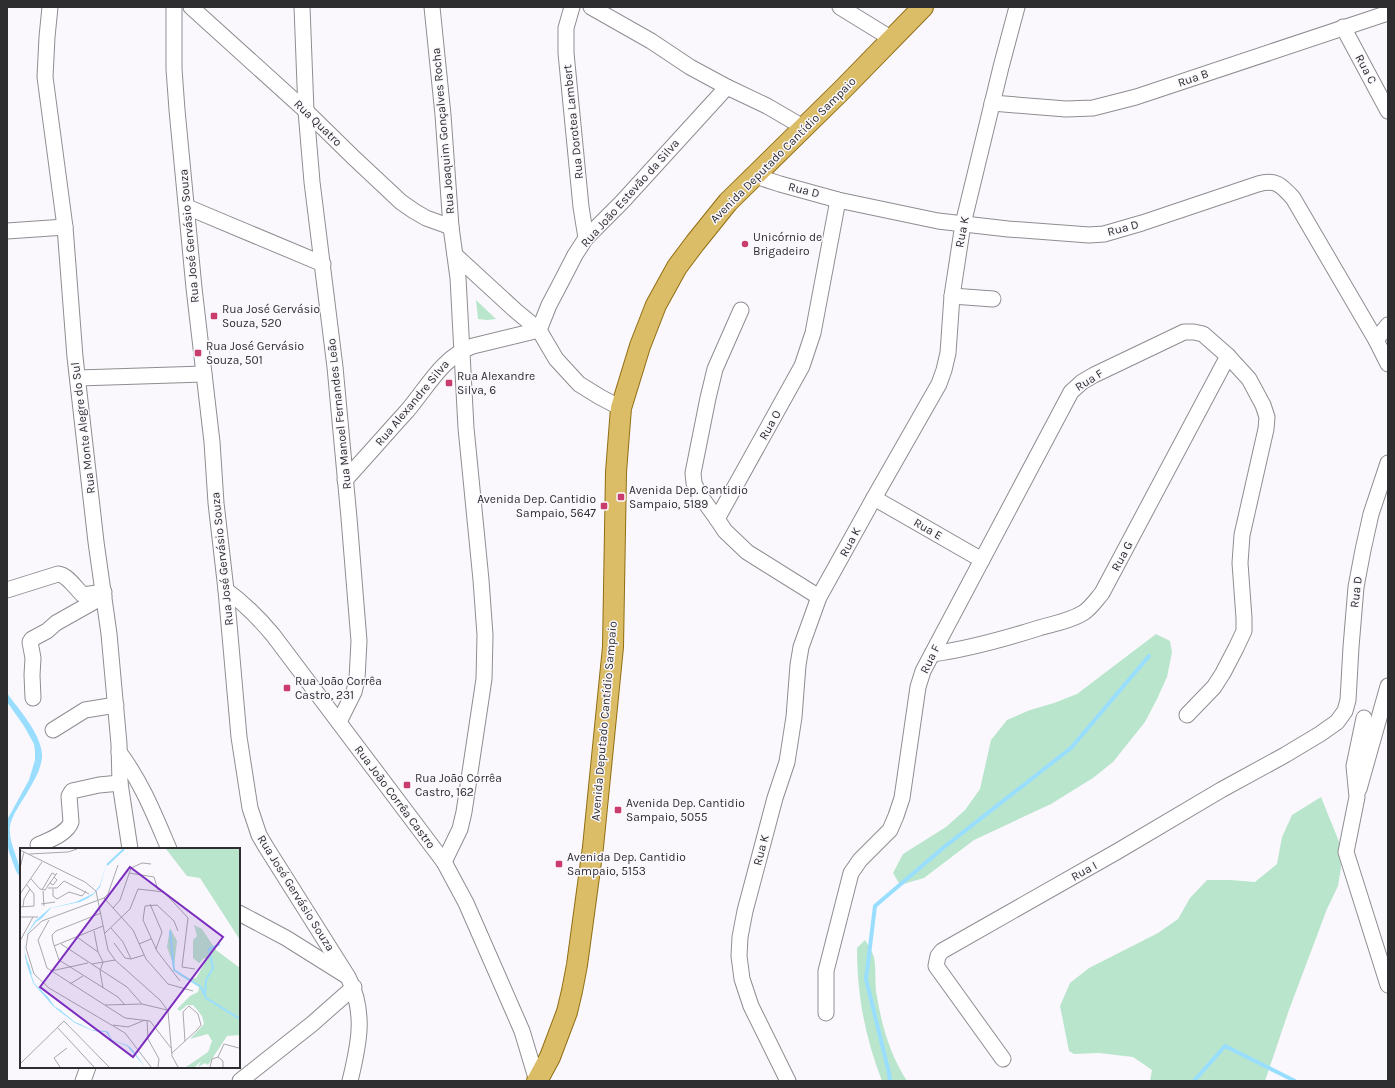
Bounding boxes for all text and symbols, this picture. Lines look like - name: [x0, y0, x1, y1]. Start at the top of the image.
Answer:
- street label: Rua Joaquim Gonçalves Rocha: [429, 47, 457, 215]
- street label: Rua C: [1352, 52, 1380, 86]
- street label: Rua Dorotea Lambert: [560, 64, 586, 180]
- street label: Rua B: [1176, 66, 1210, 90]
- street label: Avenida Deputado Cantídio Sampaio: [707, 74, 859, 226]
- street label: Rua Quatro: [291, 97, 345, 149]
- street label: Rua João Estevão da Silva: [578, 136, 682, 250]
- street label: Rua José Gervásio Souza: [176, 168, 202, 304]
- street label: Rua D: [787, 179, 821, 201]
- street label: Rua K: [952, 215, 972, 249]
- street label: Rua D: [1106, 217, 1140, 239]
- place label: Unicórnio de Brigadeiro: [753, 230, 822, 258]
- marker: Unicórnio de Brigadeiro: [740, 239, 750, 249]
- place label: Rua José Gervásio Souza, 520: [222, 302, 320, 330]
- marker: Rua José Gervásio Souza, 520: [209, 311, 219, 321]
- street label: Rua Manoel Fernandes Leão: [324, 338, 354, 490]
- place label: Rua José Gervásio Souza, 501: [206, 339, 304, 367]
- marker: Rua José Gervásio Souza, 501: [193, 348, 203, 358]
- street label: Rua Alexandre Silva: [372, 357, 452, 449]
- street label: Rua Monte Alegre do Sul: [68, 361, 98, 495]
- street label: Rua F: [1072, 366, 1106, 394]
- place label: Rua Alexandre Silva, 6: [457, 369, 535, 397]
- marker: Rua Alexandre Silva, 6: [444, 378, 454, 388]
- street label: Rua O: [756, 407, 784, 442]
- place label: Avenida Dep. Cantidio Sampaio, 5189: [629, 483, 748, 511]
- street label: Rua José Gervásio Souza: [208, 491, 236, 627]
- place label: Avenida Dep. Cantidio Sampaio, 5647: [477, 492, 596, 520]
- marker: Avenida Dep. Cantidio Sampaio, 5189: [616, 492, 626, 502]
- marker: Avenida Dep. Cantidio Sampaio, 5647: [599, 501, 609, 511]
- street label: Rua E: [911, 515, 945, 543]
- street label: Rua K: [836, 524, 864, 559]
- street label: Rua G: [1108, 539, 1136, 573]
- street label: Rua D: [1347, 575, 1365, 609]
- street label: Avenida Deputado Cantídio Sampaio: [588, 621, 620, 821]
- street label: Rua F: [917, 642, 943, 676]
- place label: Rua João Corrêa Castro, 231: [295, 674, 382, 702]
- marker: Rua João Corrêa Castro, 231: [282, 683, 292, 693]
- street label: Rua João Corrêa Castro: [352, 743, 438, 851]
- place label: Rua João Corrêa Castro, 162: [415, 771, 502, 799]
- marker: Rua João Corrêa Castro, 162: [402, 780, 412, 790]
- place label: Avenida Dep. Cantidio Sampaio, 5055: [626, 796, 745, 824]
- marker: Avenida Dep. Cantidio Sampaio, 5055: [613, 805, 623, 815]
- street label: Rua José Gervásio Souza: [254, 832, 338, 954]
- street label: Rua K: [750, 832, 772, 867]
- inset map: [20, 848, 240, 1068]
- place label: Avenida Dep. Cantidio Sampaio, 5153: [567, 850, 686, 878]
- street label: Rua I: [1069, 858, 1099, 884]
- marker: Avenida Dep. Cantidio Sampaio, 5153: [554, 859, 564, 869]

